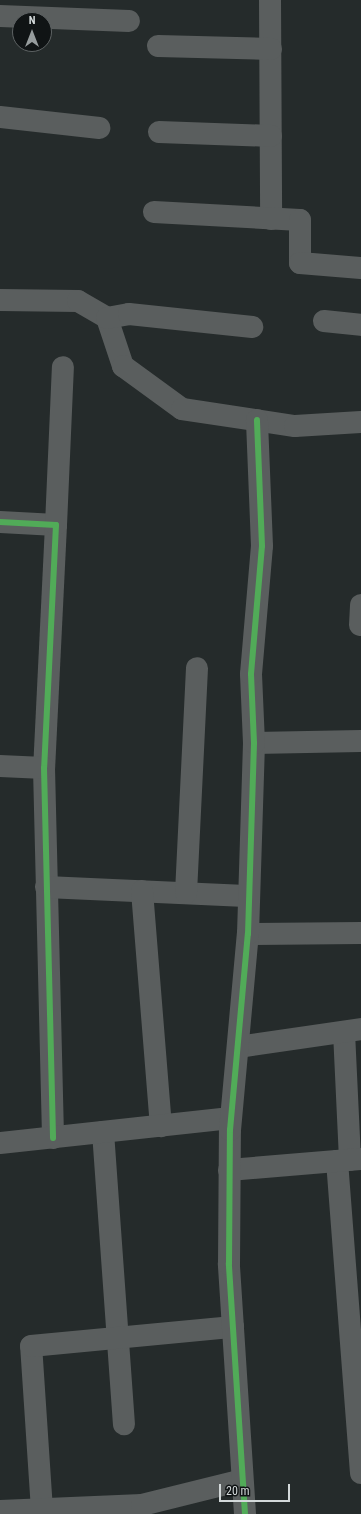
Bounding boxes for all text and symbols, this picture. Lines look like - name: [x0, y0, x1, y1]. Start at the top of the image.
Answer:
- north arrow: [12, 12, 52, 52]
- text: N: [29, 14, 35, 27]
- scale bar: [221, 1476, 292, 1502]
- text: 20 m: [226, 1484, 250, 1498]

